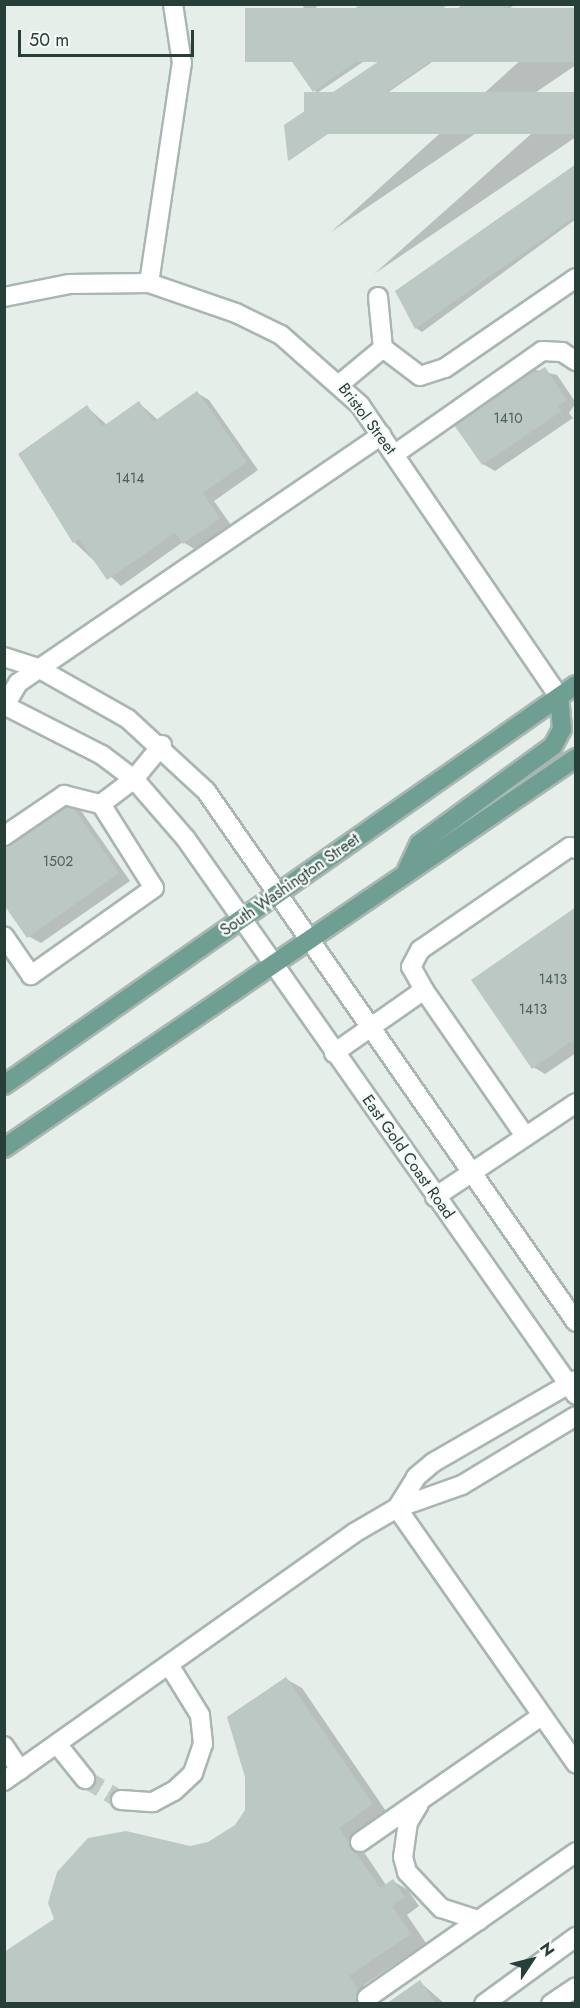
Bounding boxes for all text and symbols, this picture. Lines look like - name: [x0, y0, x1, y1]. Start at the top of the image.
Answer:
- scale bar: [21, 18, 196, 56]
- text: 50 m: [29, 27, 69, 53]
- street label: Bristol Street: [334, 380, 400, 458]
- house number: 1410: [493, 410, 523, 426]
- house number: 1414: [116, 470, 144, 486]
- street label: South Washington Street: [217, 830, 363, 940]
- house number: 1502: [43, 853, 73, 869]
- house number: 1413: [539, 971, 567, 987]
- house number: 1413: [519, 1001, 547, 1017]
- street label: East Gold Coast Road: [358, 1091, 458, 1223]
- north arrow: [502, 1930, 562, 1990]
- text: N: [534, 1938, 560, 1961]

